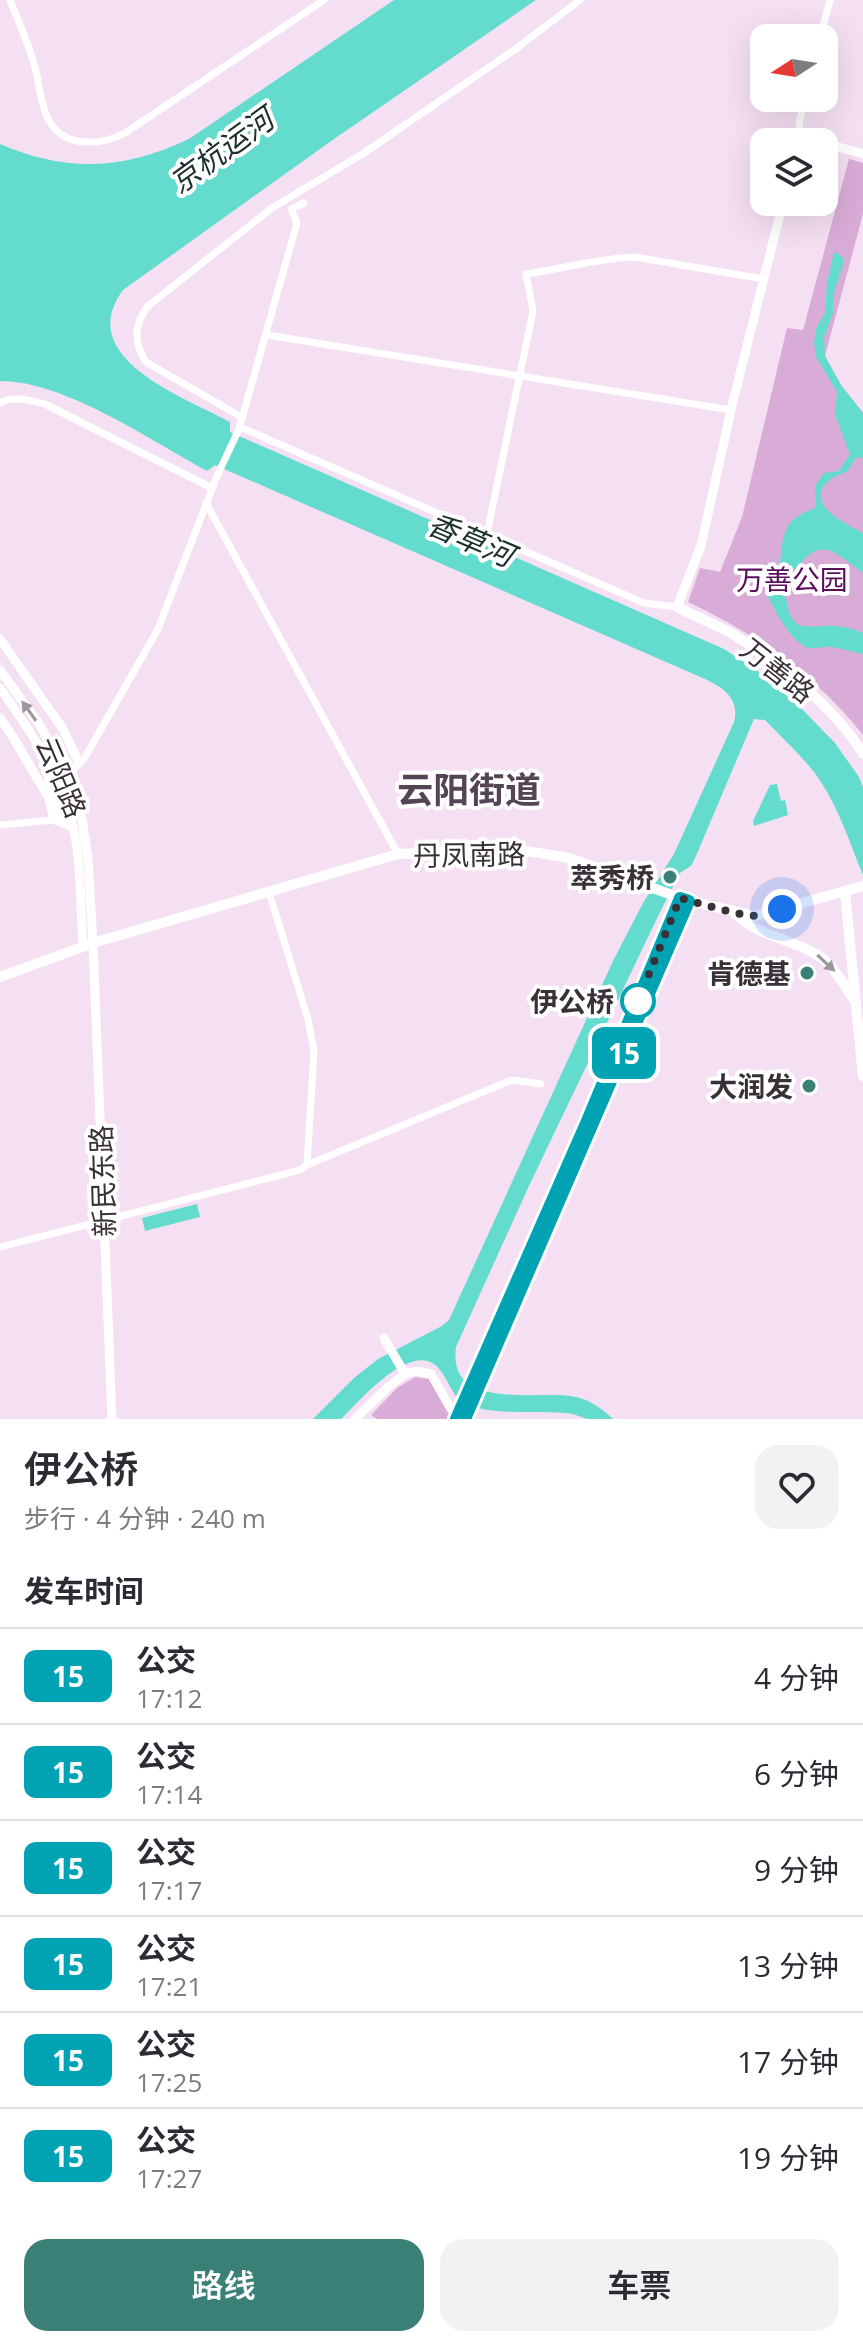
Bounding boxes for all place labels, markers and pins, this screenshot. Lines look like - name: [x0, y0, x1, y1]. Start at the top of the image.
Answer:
- place label: 萃秀桥: [570, 858, 654, 896]
- marker: 萃秀桥: [661, 868, 679, 886]
- place label: 肯德基: [707, 954, 791, 992]
- marker: 肯德基: [798, 964, 816, 982]
- place label: 伊公桥: [530, 982, 614, 1020]
- marker: 伊公桥: [621, 984, 655, 1018]
- place label: 大润发: [709, 1067, 793, 1105]
- marker: 大润发: [800, 1077, 818, 1095]

